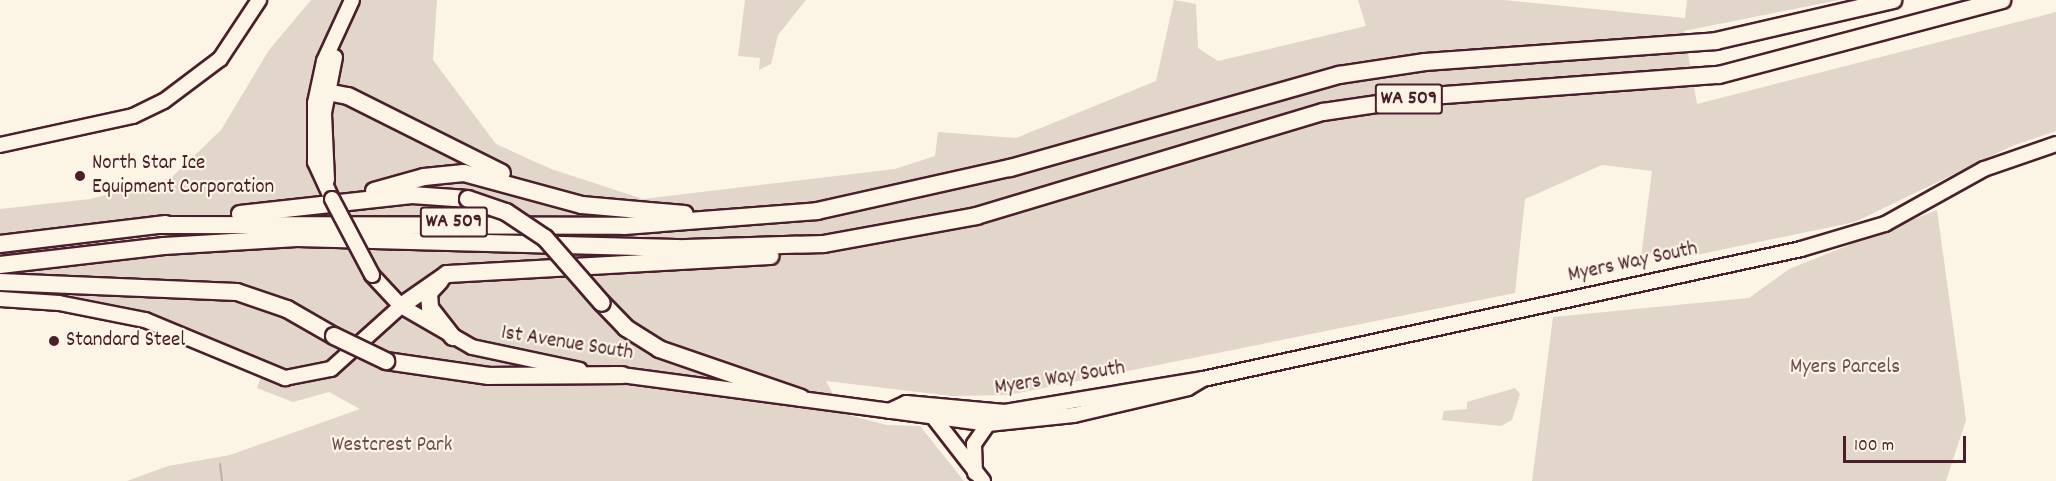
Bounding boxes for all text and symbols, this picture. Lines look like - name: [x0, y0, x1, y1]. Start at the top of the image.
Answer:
- road number: WA 509: [1374, 82, 1444, 116]
- place label: North Star Ice Equipment Corporation: [92, 151, 274, 201]
- marker: North Star Ice Equipment Corporation: [73, 169, 87, 183]
- road number: WA 509: [420, 205, 488, 239]
- street label: Myers Way South: [1566, 237, 1700, 289]
- street label: 1st Avenue South: [499, 321, 635, 367]
- place label: Standard Steel: [66, 328, 185, 354]
- marker: Standard Steel: [47, 334, 61, 348]
- park label: Myers Parcels: [1790, 355, 1900, 381]
- street label: Myers Way South: [993, 356, 1127, 402]
- scale bar: [1846, 424, 1969, 462]
- park label: Westcrest Park: [332, 433, 452, 459]
- text: 100 m: [1854, 434, 1894, 459]

